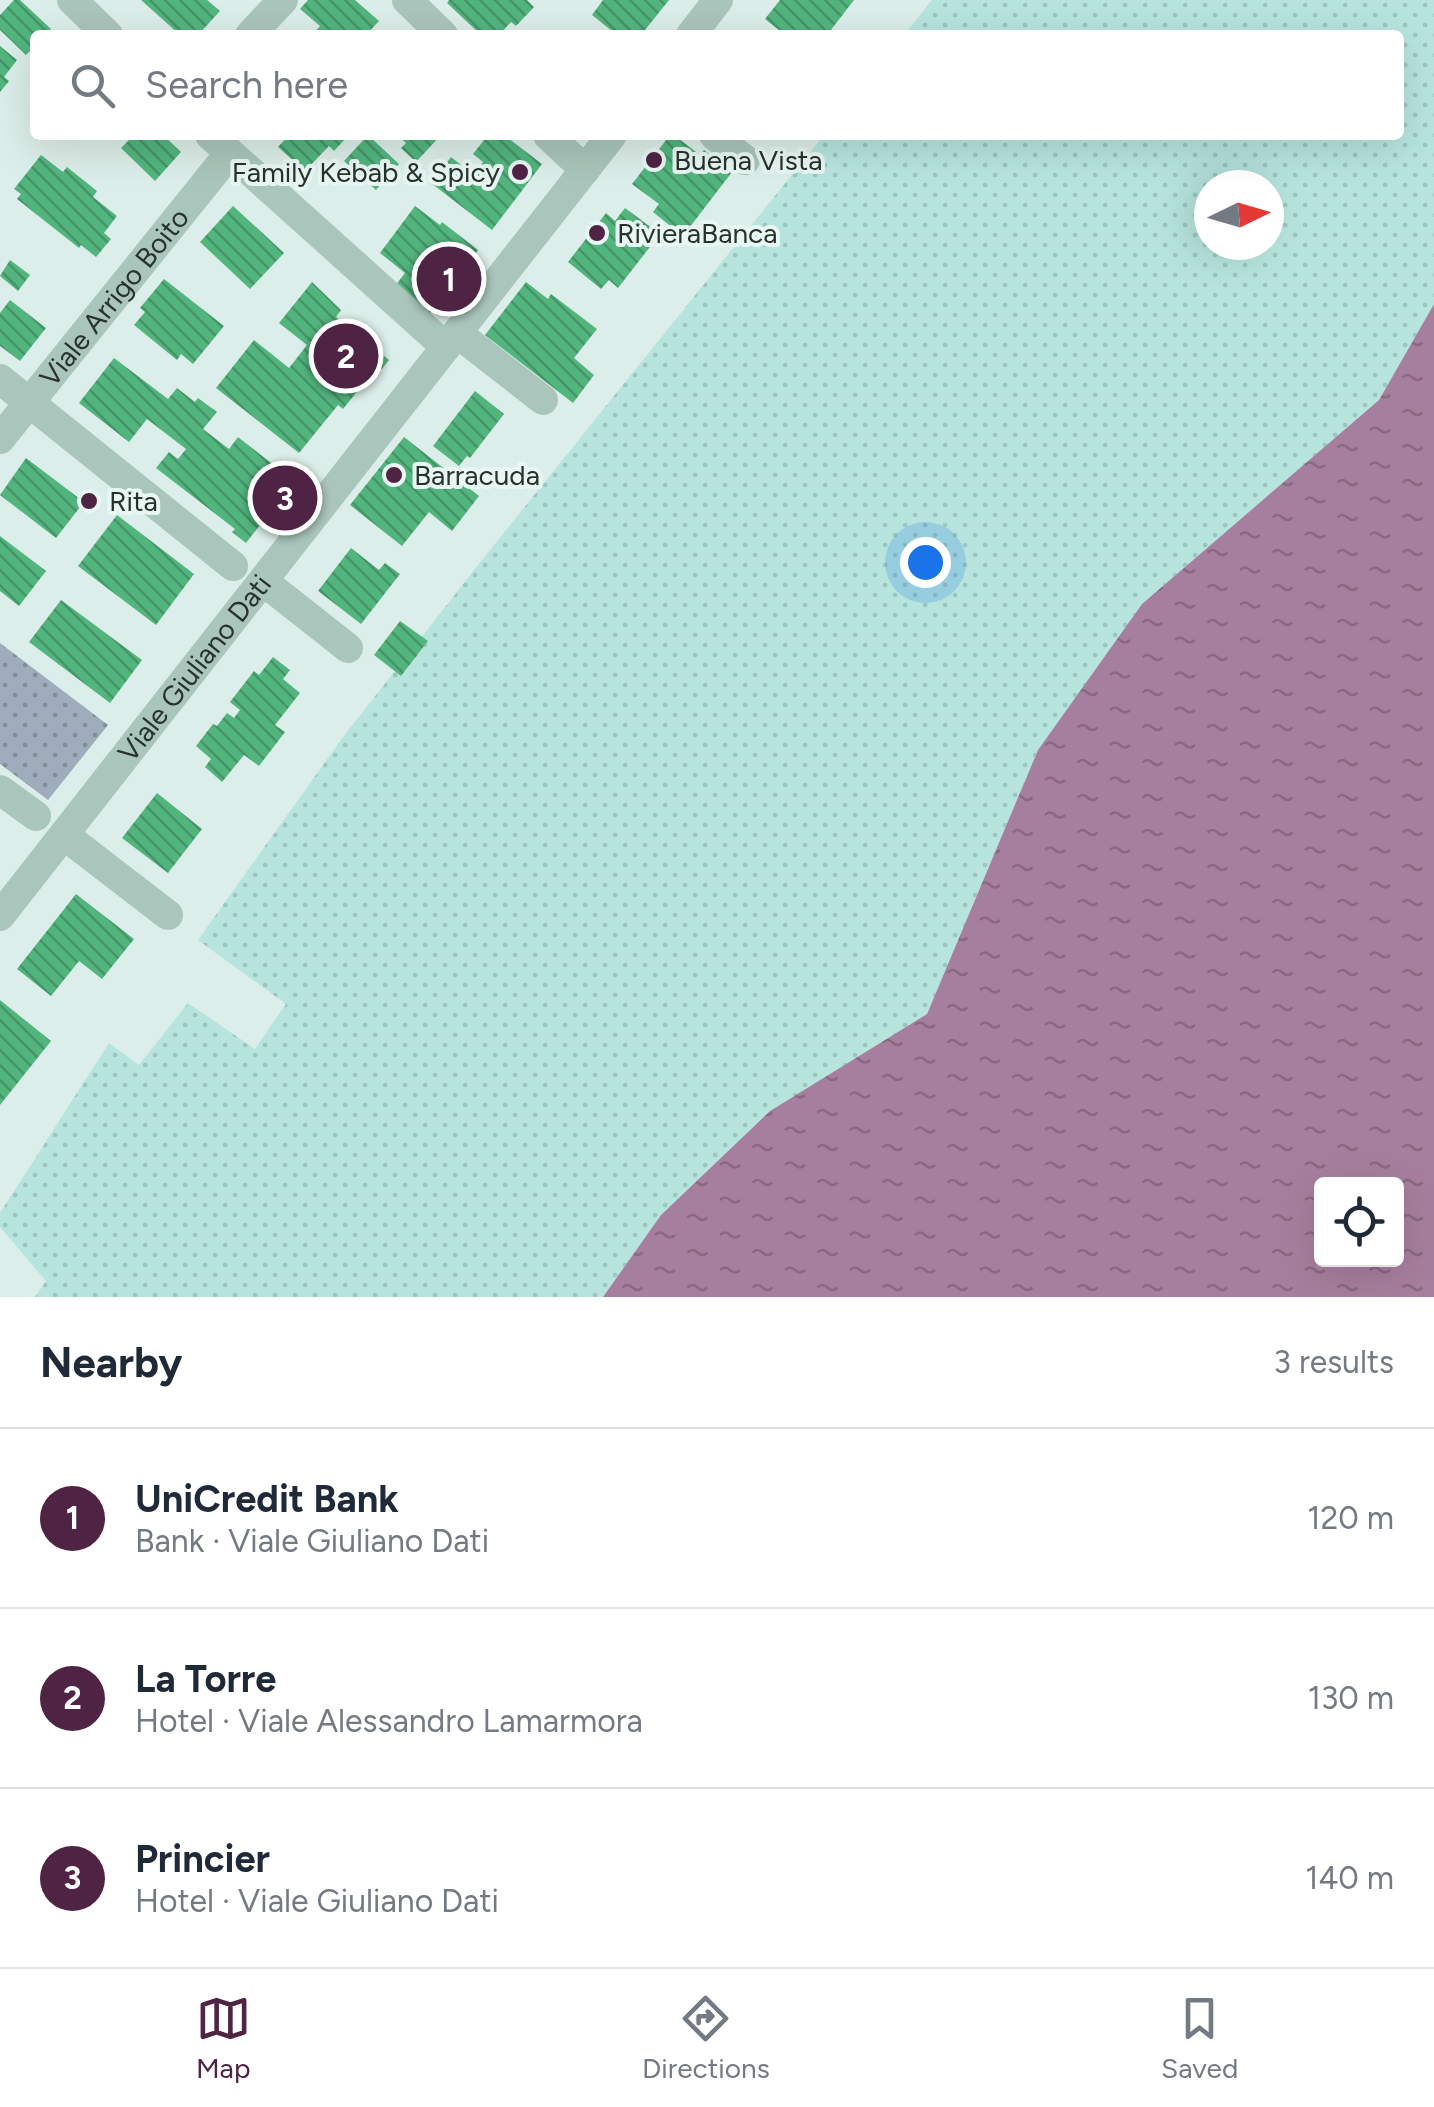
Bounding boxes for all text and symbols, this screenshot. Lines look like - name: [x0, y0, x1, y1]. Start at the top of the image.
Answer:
- search box: [30, 30, 1404, 140]
- icon: search: [65, 58, 120, 113]
- text: Search here: [145, 62, 348, 108]
- place label: Buena Vista: [674, 143, 823, 177]
- marker: Buena Vista: [643, 149, 665, 171]
- place label: Family Kebab & Spicy: [232, 155, 500, 189]
- marker: Family Kebab & Spicy: [509, 161, 531, 183]
- north arrow: [1194, 170, 1284, 260]
- street label: Viale Arrigo Boito: [32, 201, 196, 393]
- place label: RivieraBanca: [617, 216, 778, 250]
- marker: RivieraBanca: [586, 222, 608, 244]
- pin: 1: [416, 242, 482, 316]
- pin: 2: [314, 318, 378, 394]
- place label: Barracuda: [414, 458, 540, 492]
- pin: 3: [252, 460, 318, 536]
- marker: Barracuda: [383, 464, 405, 486]
- place label: Rita: [109, 484, 158, 518]
- marker: Rita: [78, 490, 100, 512]
- your location: [900, 537, 951, 588]
- street label: Viale Giuliano Dati: [110, 568, 278, 768]
- map controls: [1314, 1177, 1404, 1267]
- button: locate: [1314, 1177, 1404, 1267]
- text: Nearby: [40, 1337, 182, 1388]
- text: 3 results: [1274, 1343, 1394, 1381]
- text: UniCredit Bank: [135, 1476, 399, 1522]
- text: 1: [66, 1499, 79, 1537]
- text: 120 m: [1307, 1499, 1394, 1537]
- text: Bank · Viale Giuliano Dati: [135, 1522, 489, 1560]
- text: La Torre: [135, 1656, 276, 1702]
- text: 2: [63, 1679, 82, 1717]
- text: 130 m: [1308, 1679, 1394, 1717]
- text: Hotel · Viale Alessandro Lamarmora: [135, 1702, 643, 1740]
- text: Princier: [135, 1836, 270, 1882]
- text: 3: [64, 1859, 81, 1897]
- text: 140 m: [1305, 1859, 1394, 1897]
- text: Hotel · Viale Giuliano Dati: [135, 1882, 499, 1920]
- tab: Map: [196, 1991, 251, 2085]
- tab: Directions: [642, 1991, 770, 2085]
- tab: Saved: [1161, 1991, 1238, 2085]

